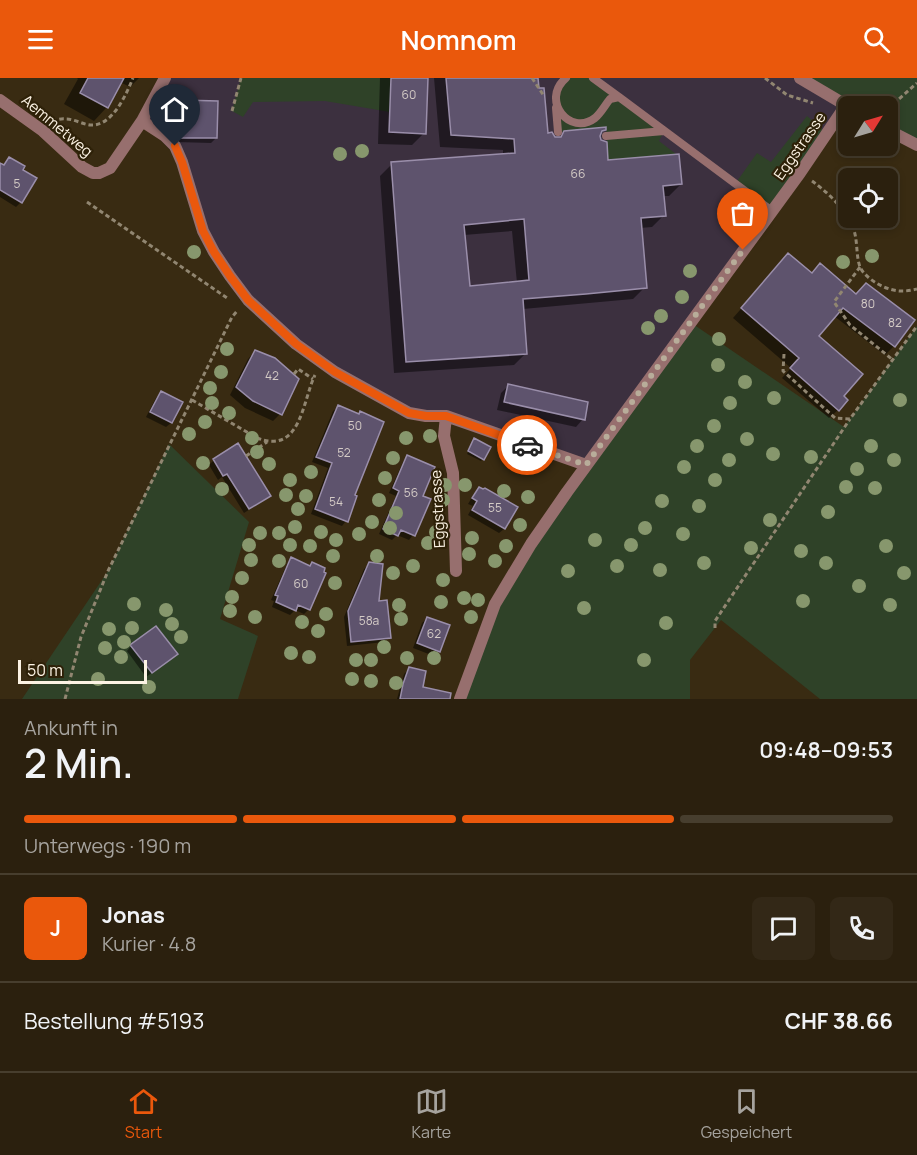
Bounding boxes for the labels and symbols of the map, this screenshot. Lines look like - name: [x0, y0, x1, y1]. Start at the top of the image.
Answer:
- pin: [149, 84, 200, 146]
- house number: 60: [402, 86, 416, 103]
- street label: Aemmetweg: [17, 90, 97, 162]
- north arrow: [838, 96, 898, 156]
- street label: Eggstrasse: [769, 107, 831, 184]
- house number: 66: [571, 165, 585, 182]
- house number: 5: [14, 175, 21, 192]
- pin: [717, 188, 768, 250]
- house number: 80: [861, 295, 875, 312]
- house number: 82: [888, 314, 902, 331]
- house number: 42: [265, 367, 279, 384]
- courier: [497, 415, 557, 475]
- house number: 50: [348, 417, 362, 434]
- house number: 52: [337, 444, 351, 461]
- street label: Eggstrasse: [425, 469, 450, 549]
- house number: 56: [404, 484, 418, 501]
- house number: 54: [329, 493, 343, 510]
- house number: 55: [488, 499, 502, 516]
- house number: 60: [294, 575, 308, 592]
- house number: 58a: [359, 612, 379, 629]
- house number: 62: [427, 625, 441, 642]
- scale bar: [18, 657, 147, 684]

